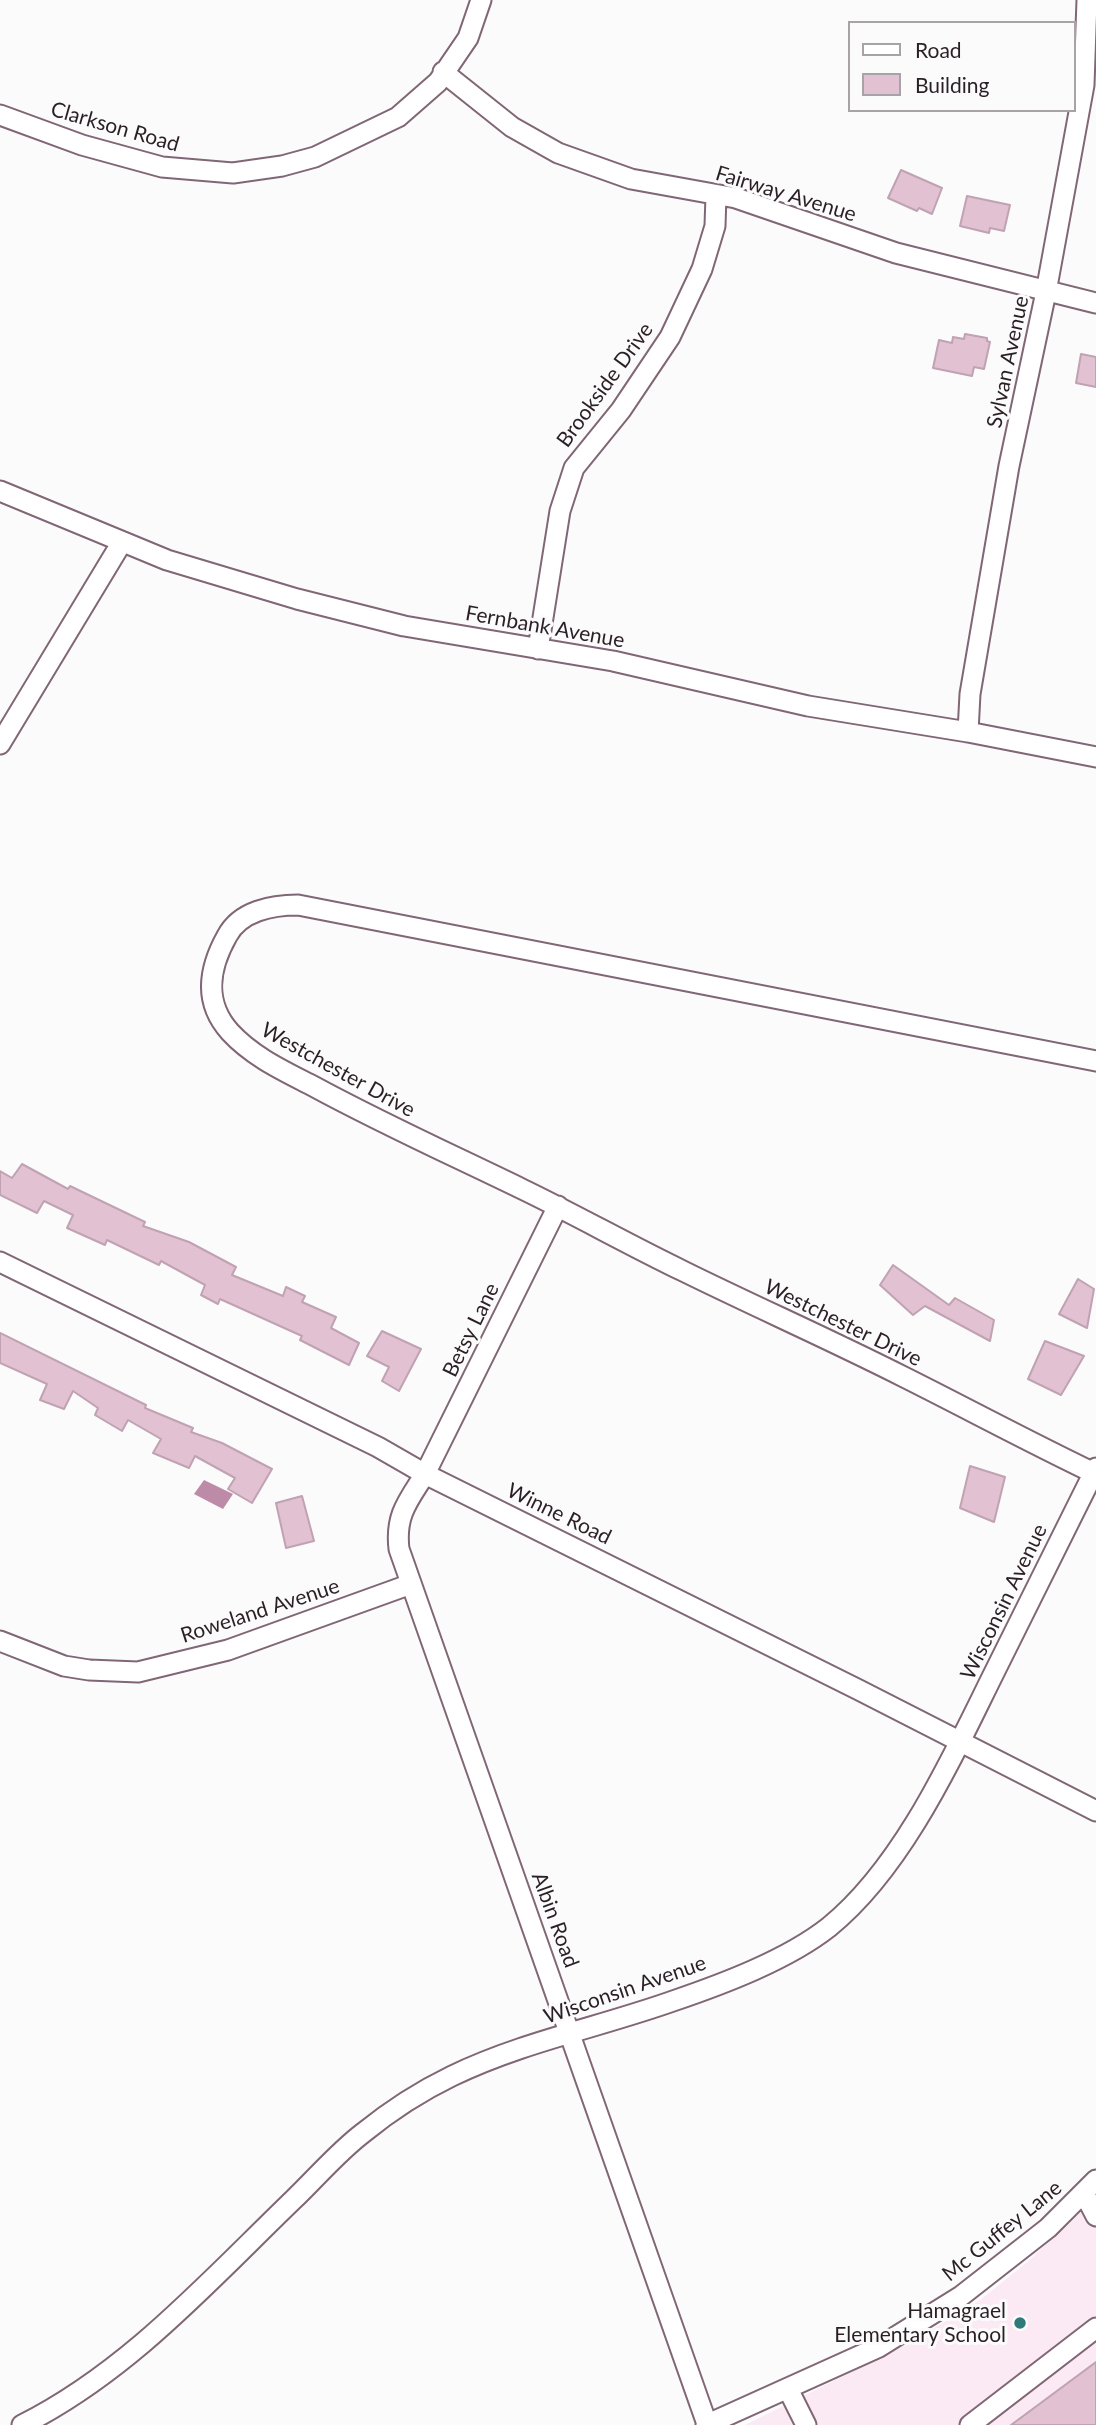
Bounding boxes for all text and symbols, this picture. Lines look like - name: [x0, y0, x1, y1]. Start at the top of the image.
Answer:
- legend: [848, 21, 1075, 112]
- text: Road: [915, 37, 962, 62]
- text: Building: [915, 72, 990, 97]
- street label: Clarkson Road: [48, 97, 182, 157]
- street label: Fairway Avenue: [713, 161, 859, 227]
- street label: Sylvan Avenue: [982, 294, 1034, 430]
- street label: Brookside Drive: [551, 318, 659, 452]
- street label: Fernbank Avenue: [464, 601, 626, 653]
- street label: Westchester Drive: [257, 1017, 419, 1123]
- street label: Westchester Drive: [760, 1274, 926, 1372]
- street label: Betsy Lane: [438, 1279, 504, 1381]
- street label: Winne Road: [503, 1478, 615, 1550]
- street label: Wisconsin Avenue: [955, 1520, 1053, 1684]
- street label: Roweland Avenue: [177, 1573, 343, 1649]
- street label: Albin Road: [526, 1869, 584, 1971]
- street label: Wisconsin Avenue: [541, 1950, 709, 2030]
- street label: Mc Guffey Lane: [937, 2175, 1067, 2287]
- place label: Hamagrael Elementary School: [834, 2298, 1006, 2348]
- marker: Hamagrael Elementary School: [1012, 2315, 1028, 2331]

